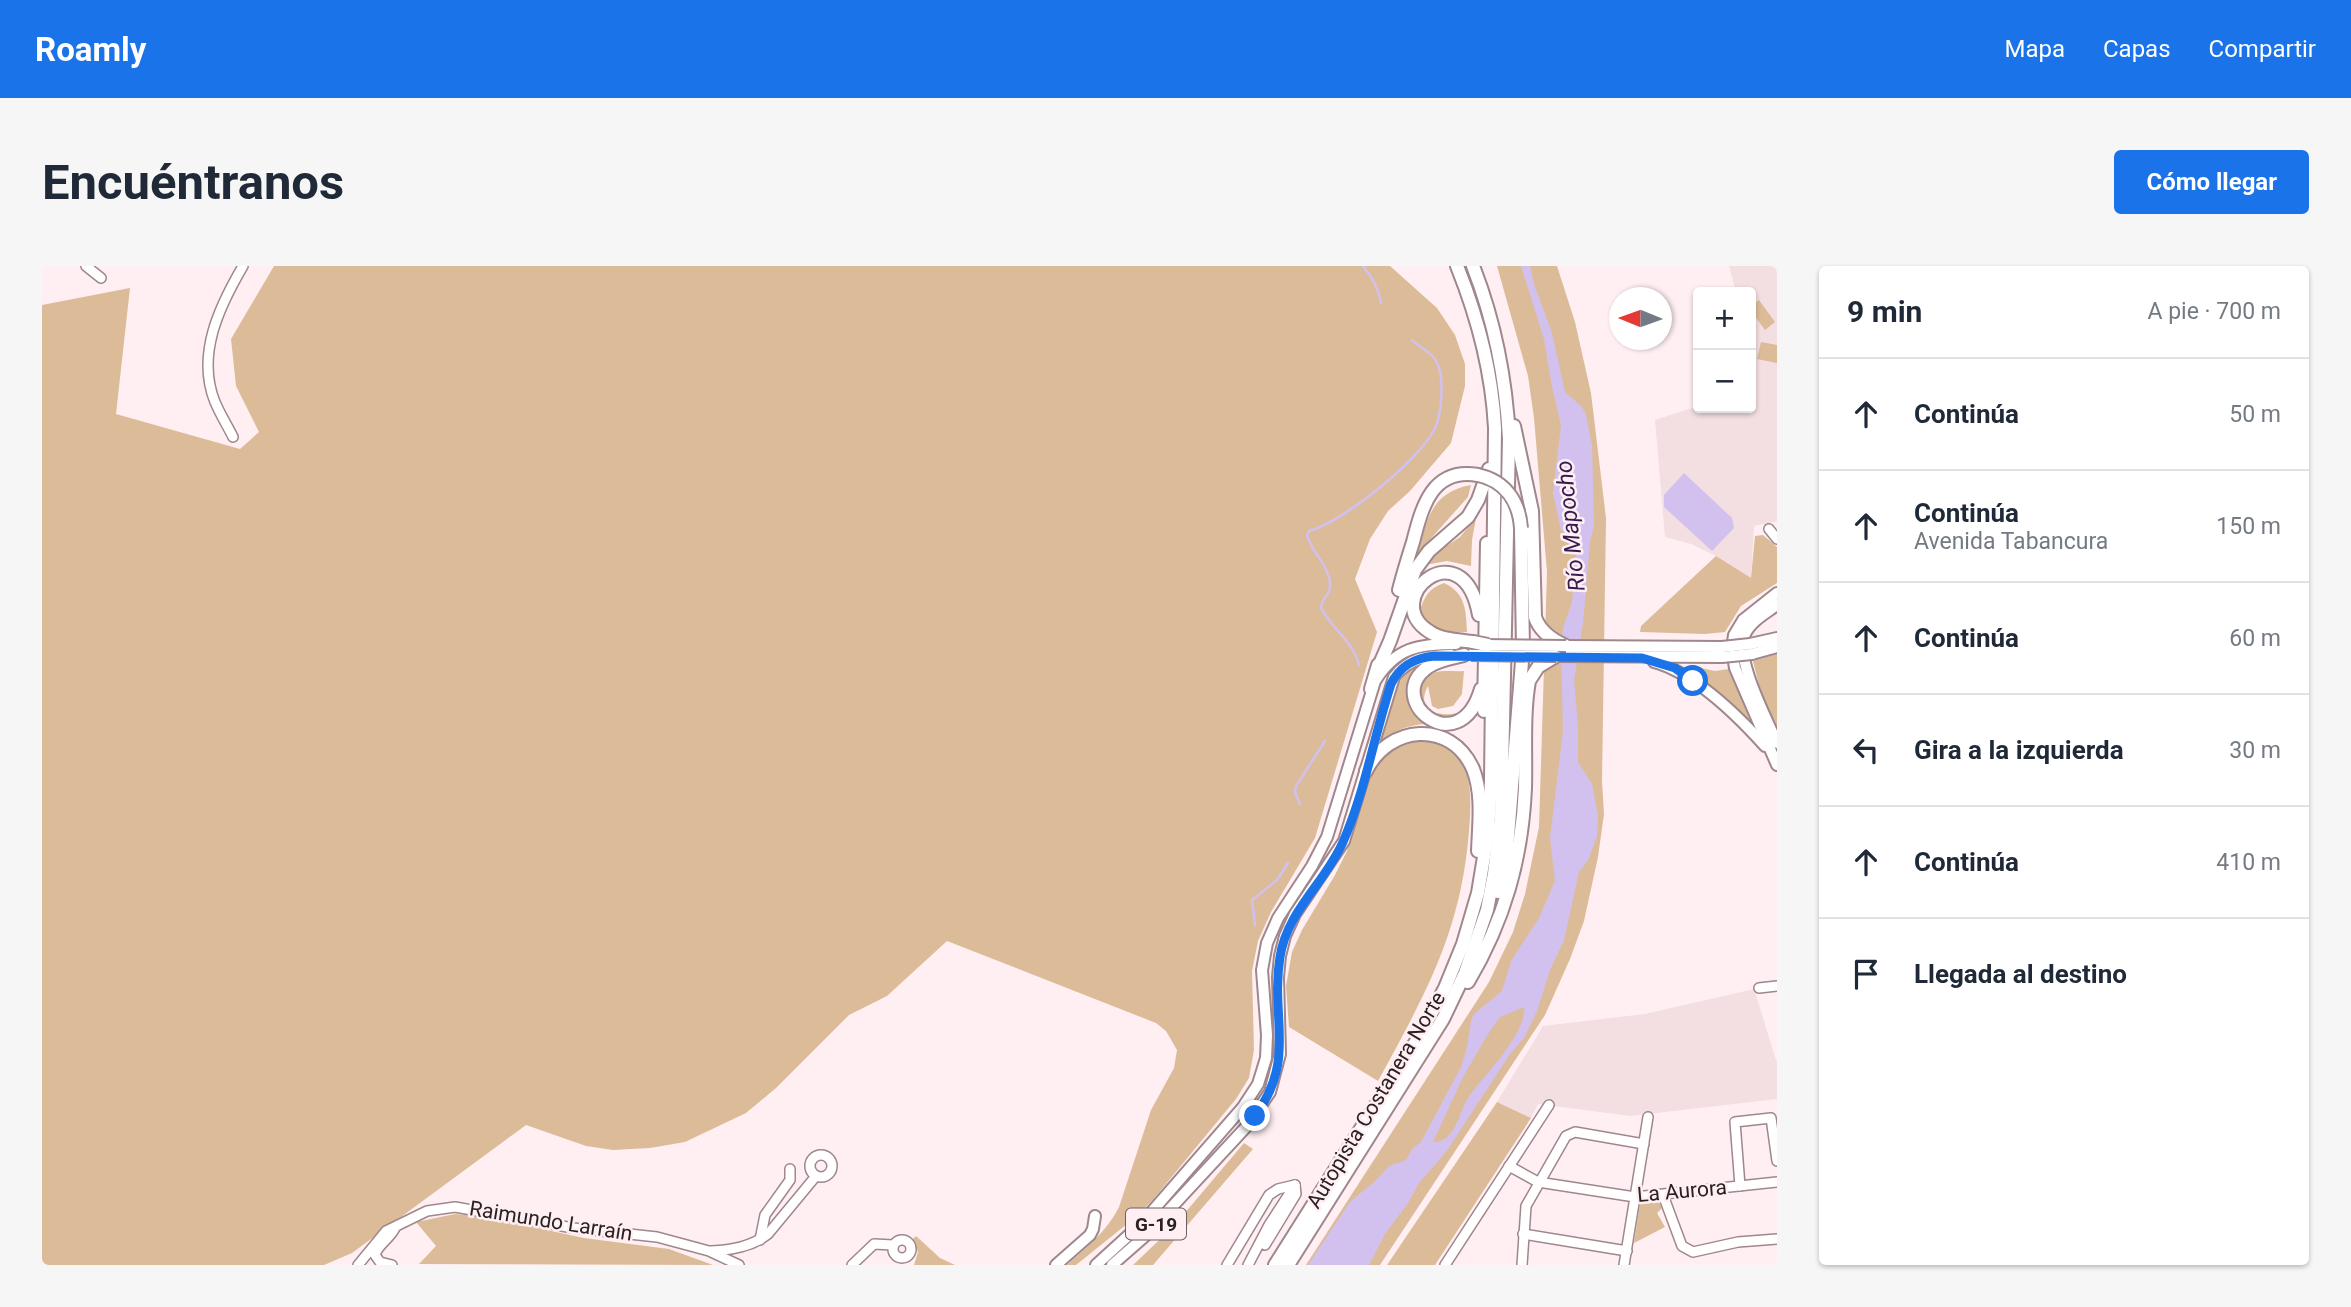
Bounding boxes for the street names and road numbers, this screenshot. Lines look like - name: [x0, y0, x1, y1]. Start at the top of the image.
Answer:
- street label: Autopista Costanera Norte: [1302, 987, 1450, 1213]
- street label: La Aurora: [1636, 1175, 1728, 1207]
- street label: Raimundo Larraín: [468, 1196, 634, 1246]
- road number: G-19: [1126, 1208, 1186, 1240]

